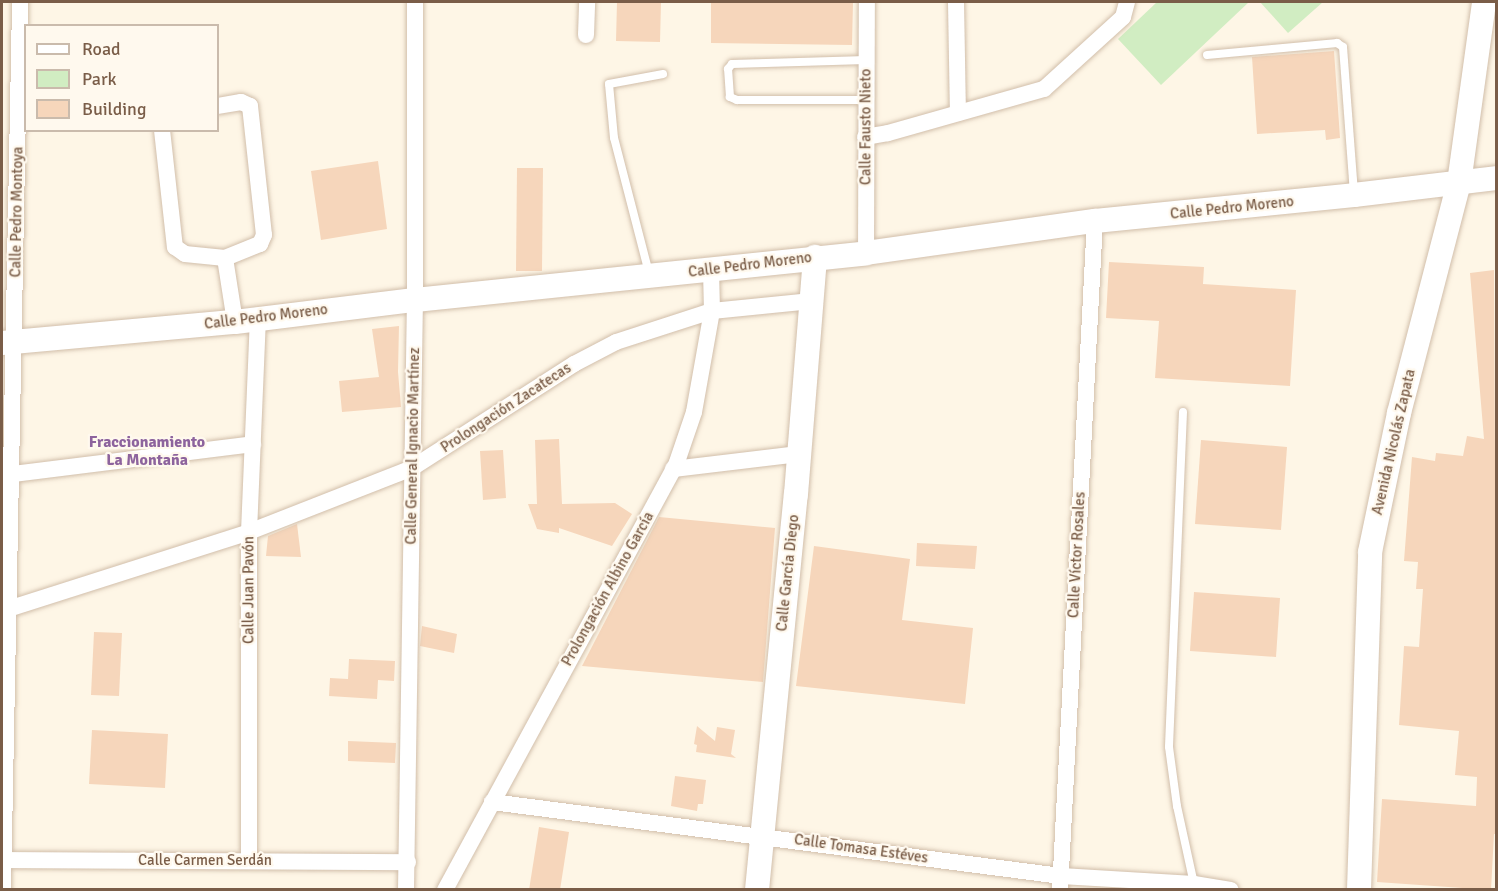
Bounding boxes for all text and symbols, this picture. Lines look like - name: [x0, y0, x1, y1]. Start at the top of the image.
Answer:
- legend: [24, 24, 219, 132]
- text: Road: [82, 38, 121, 60]
- text: Park: [82, 68, 117, 90]
- street label: Calle Fausto Nieto: [857, 69, 875, 185]
- text: Building: [82, 98, 146, 120]
- street label: Calle Pedro Montoya: [7, 146, 27, 278]
- street label: Calle Pedro Moreno: [1169, 193, 1295, 223]
- street label: Calle Pedro Moreno: [687, 248, 813, 282]
- street label: Calle Pedro Moreno: [203, 300, 329, 334]
- street label: Calle General Ignacio Martínez: [402, 347, 424, 545]
- street label: Prolongación Zacatecas: [437, 359, 575, 457]
- street label: Avenida Nicolás Zapata: [1368, 367, 1420, 517]
- district label: Fraccionamiento La Montaña: [89, 432, 205, 470]
- street label: Calle Víctor Rosales: [1065, 491, 1089, 619]
- street label: Prolongación Albino García: [558, 509, 658, 669]
- street label: Calle García Diego: [773, 514, 803, 632]
- street label: Calle Juan Pavón: [240, 536, 258, 644]
- street label: Calle Tomasa Estéves: [793, 831, 929, 867]
- street label: Calle Carmen Serdán: [138, 852, 272, 870]

